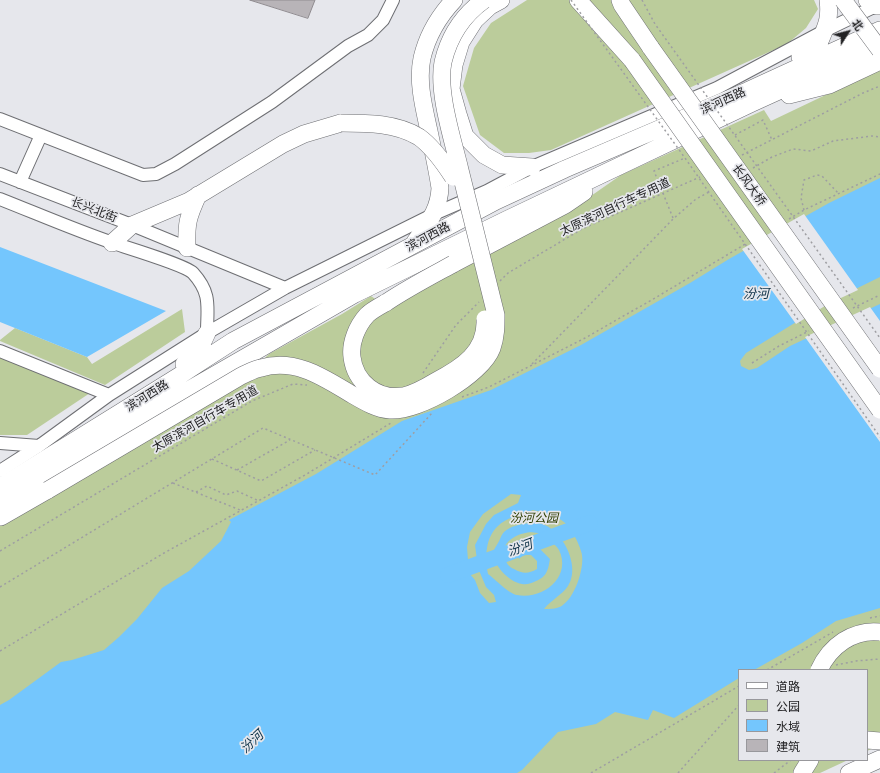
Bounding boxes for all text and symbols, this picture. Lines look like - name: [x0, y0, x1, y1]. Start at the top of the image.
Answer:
- north arrow: [828, 12, 868, 52]
- text: 北: [850, 17, 866, 33]
- street label: 滨河西路: [698, 85, 748, 117]
- street label: 长风大桥: [729, 161, 769, 209]
- street label: 太原滨河自行车专用道: [558, 175, 672, 239]
- street label: 长兴北街: [69, 195, 119, 225]
- street label: 滨河西路: [403, 219, 453, 255]
- water label: 汾河: [743, 286, 769, 302]
- street label: 滨河西路: [123, 377, 171, 415]
- street label: 太原滨河自行车专用道: [149, 383, 261, 455]
- park label: 汾河公园: [510, 511, 558, 525]
- water label: 汾河: [505, 536, 535, 560]
- legend: [738, 669, 868, 761]
- text: 道路: [776, 680, 800, 694]
- text: 公园: [776, 700, 800, 714]
- text: 水域: [776, 720, 800, 734]
- water label: 汾河: [237, 727, 267, 757]
- text: 建筑: [776, 740, 800, 754]

